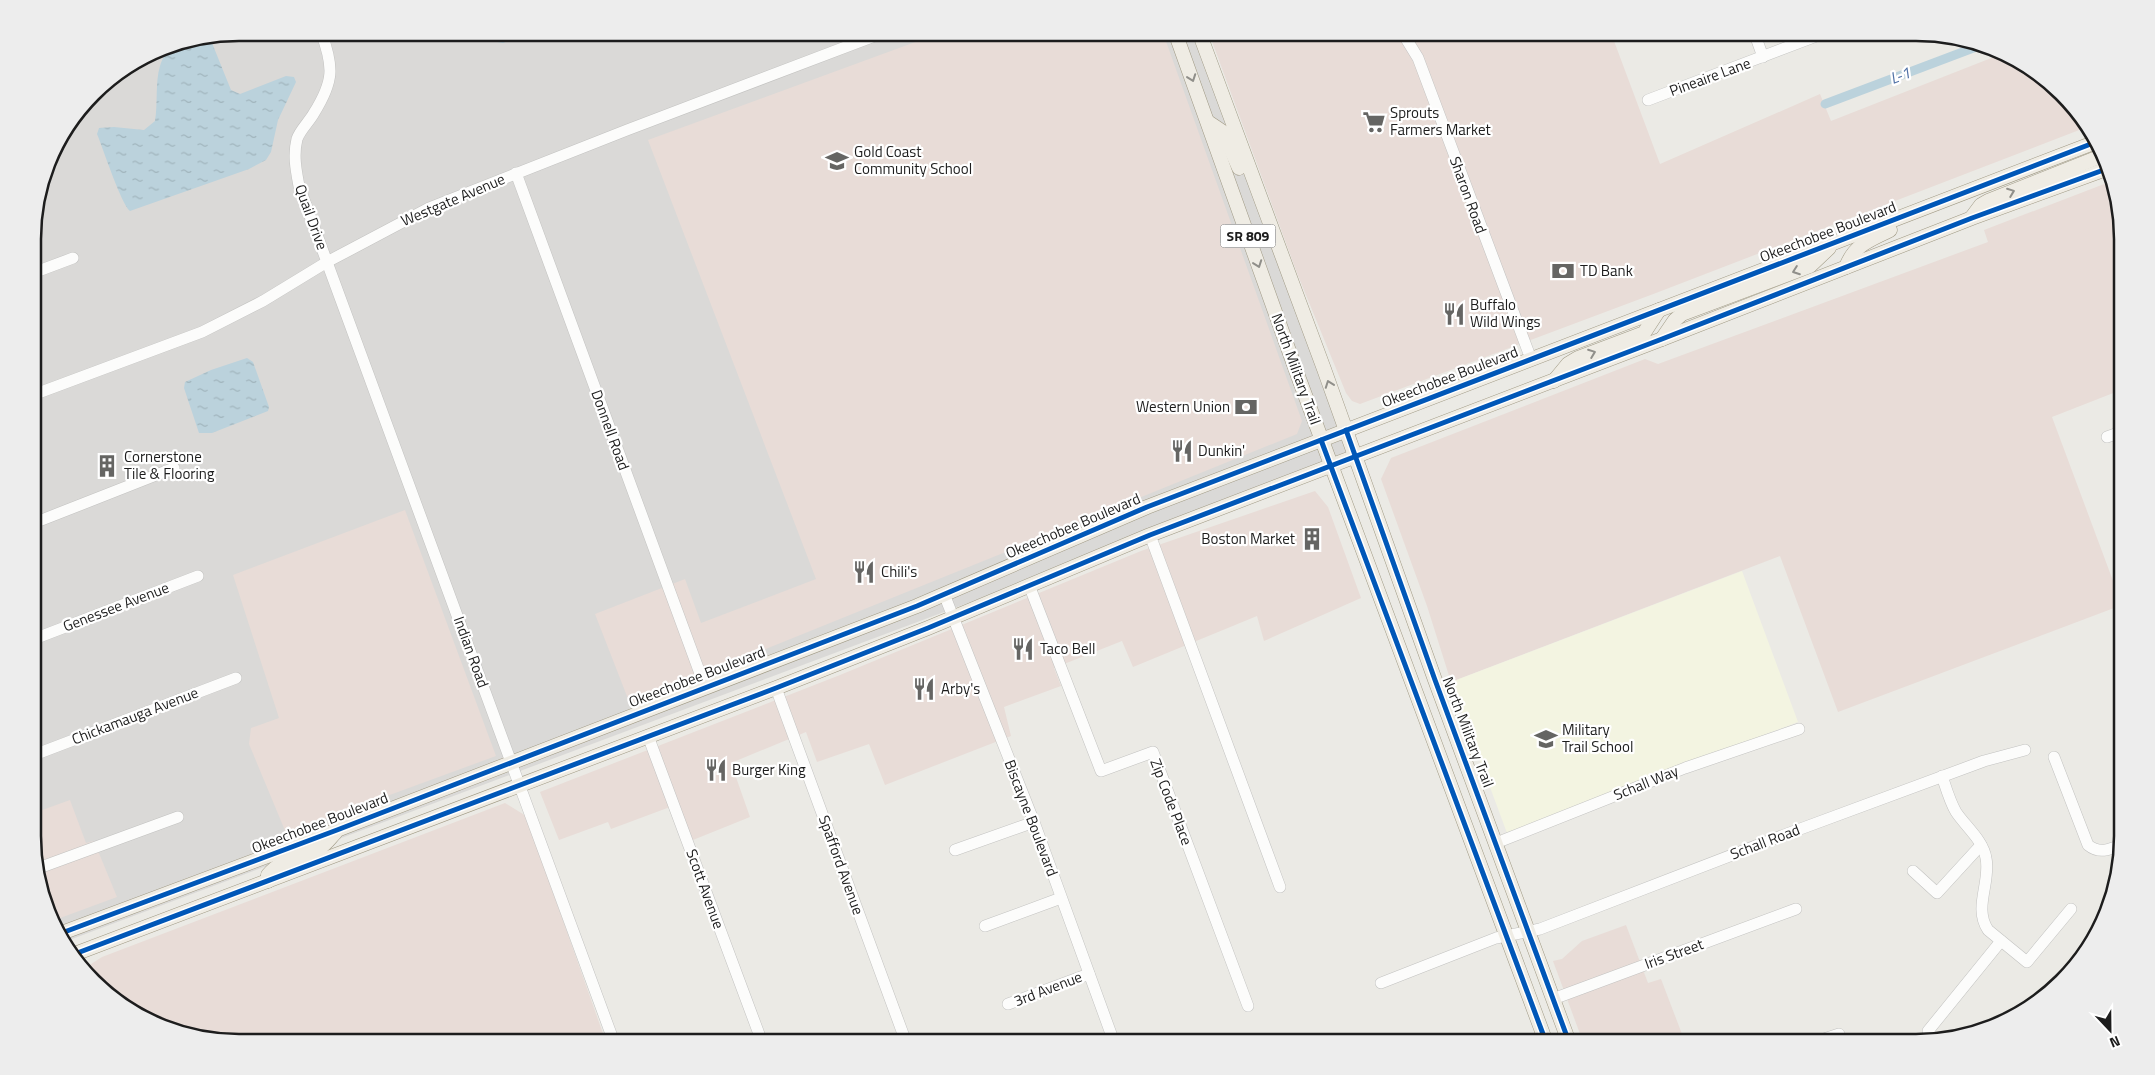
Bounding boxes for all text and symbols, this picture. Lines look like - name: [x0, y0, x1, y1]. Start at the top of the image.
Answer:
- street label: Pineaire Lane: [1666, 51, 1754, 102]
- water label: L-1: [1886, 60, 1914, 90]
- one-way arrow: [1186, 74, 1196, 82]
- place label: Sprouts Farmers Market: [1390, 101, 1492, 141]
- supermarket icon: Sprouts Farmers Market: [1361, 109, 1387, 135]
- place label: Gold Coast Community School: [854, 140, 972, 180]
- school or university icon: Gold Coast Community School: [824, 148, 850, 174]
- street label: Sharon Road: [1444, 153, 1493, 237]
- street label: Westgate Avenue: [397, 167, 508, 232]
- street label: Quail Drive: [289, 181, 334, 253]
- one-way arrow: [2006, 187, 2015, 198]
- street label: Okeechobee Boulevard: [1756, 195, 1899, 268]
- road number: SR 809: [1220, 225, 1276, 248]
- bank icon: TD Bank: [1550, 258, 1576, 284]
- place label: TD Bank: [1580, 259, 1633, 282]
- one-way arrow: [1252, 260, 1262, 268]
- one-way arrow: [1792, 265, 1801, 275]
- place label: Buffalo Wild Wings: [1470, 293, 1541, 333]
- restaurant icon: Buffalo Wild Wings: [1441, 301, 1467, 327]
- street label: North Military Trail: [1266, 310, 1327, 428]
- street label: Okeechobee Boulevard: [1378, 340, 1521, 413]
- one-way arrow: [1587, 349, 1596, 359]
- one-way arrow: [1325, 381, 1335, 389]
- street label: Donnell Road: [585, 386, 636, 473]
- bank icon: Western Union: [1233, 394, 1259, 420]
- place label: Western Union: [1136, 395, 1230, 418]
- restaurant icon: Dunkin': [1169, 438, 1195, 464]
- place label: Dunkin': [1198, 439, 1245, 462]
- place label: Cornerstone Tile & Flooring: [124, 445, 215, 485]
- building icon: Cornerstone Tile & Flooring: [94, 453, 120, 479]
- street label: Okeechobee Boulevard: [1002, 487, 1144, 564]
- building icon: Boston Market: [1299, 526, 1325, 552]
- place label: Boston Market: [1201, 527, 1296, 550]
- restaurant icon: Chili's: [851, 559, 877, 585]
- place label: Chili's: [881, 560, 917, 583]
- street label: Genessee Avenue: [60, 576, 172, 637]
- street label: Indian Road: [448, 613, 495, 691]
- restaurant icon: Taco Bell: [1010, 636, 1036, 662]
- place label: Taco Bell: [1040, 637, 1096, 660]
- street label: Okeechobee Boulevard: [625, 640, 768, 713]
- street label: North Military Trail: [1437, 673, 1500, 791]
- restaurant icon: Arby's: [911, 676, 937, 702]
- place label: Arby's: [941, 677, 980, 700]
- street label: Chickamauga Avenue: [68, 681, 202, 750]
- place label: Military Trail School: [1562, 718, 1633, 758]
- school or university icon: Military Trail School: [1533, 726, 1559, 752]
- street label: Zip Code Place: [1144, 755, 1199, 849]
- street label: Biscayne Boulevard: [999, 756, 1064, 879]
- restaurant icon: Burger King: [703, 757, 729, 783]
- place label: Burger King: [732, 758, 806, 781]
- street label: Schall Way: [1610, 759, 1682, 806]
- street label: Okeechobee Boulevard: [248, 786, 391, 859]
- street label: Spafford Avenue: [813, 812, 870, 918]
- street label: Schall Road: [1727, 818, 1803, 865]
- street label: Scott Avenue: [680, 846, 731, 932]
- street label: Iris Street: [1641, 932, 1707, 975]
- street label: 3rd Avenue: [1010, 965, 1085, 1012]
- north arrow: [2085, 1005, 2135, 1055]
- text: N: [2107, 1031, 2123, 1054]

